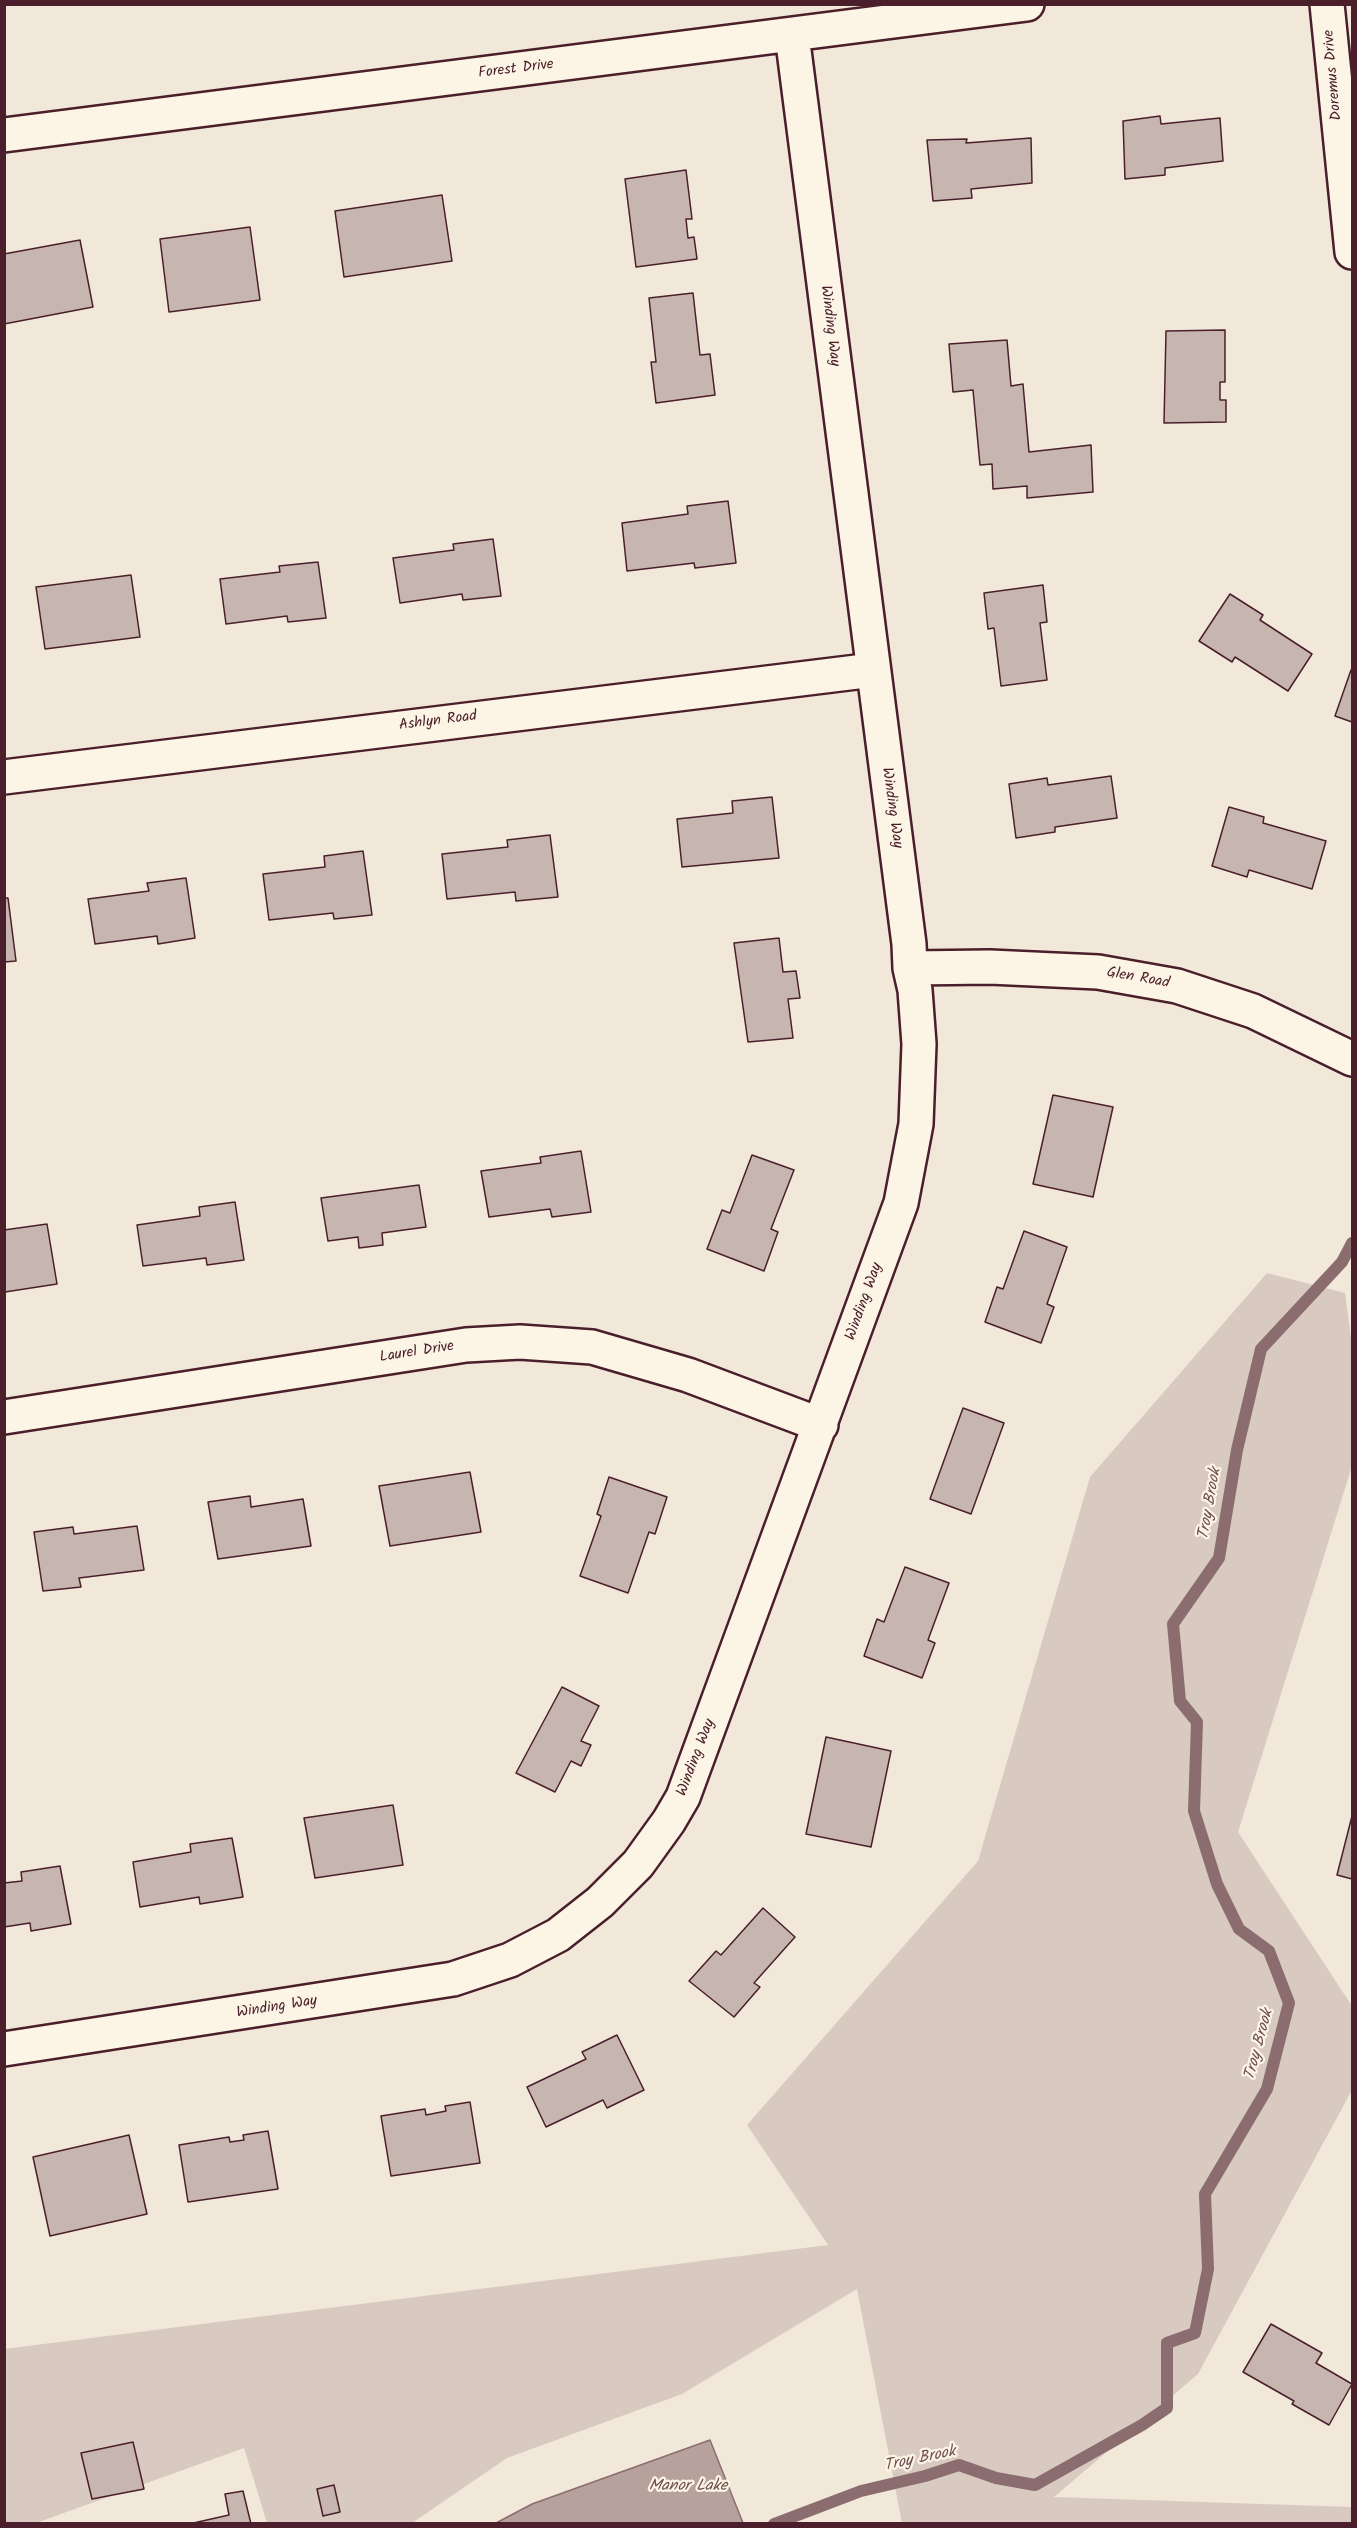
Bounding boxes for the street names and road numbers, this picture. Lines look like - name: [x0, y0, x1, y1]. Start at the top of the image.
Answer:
- street label: Doremus Drive: [1321, 29, 1347, 121]
- street label: Forest Drive: [477, 56, 555, 84]
- street label: Winding Way: [815, 285, 843, 367]
- street label: Ashlyn Road: [398, 708, 478, 736]
- street label: Winding Way: [876, 767, 906, 849]
- street label: Glen Road: [1105, 965, 1171, 993]
- street label: Winding Way: [843, 1261, 887, 1343]
- street label: Laurel Drive: [378, 1338, 456, 1368]
- street label: Winding Way: [674, 1717, 720, 1799]
- street label: Winding Way: [235, 1993, 319, 2023]

